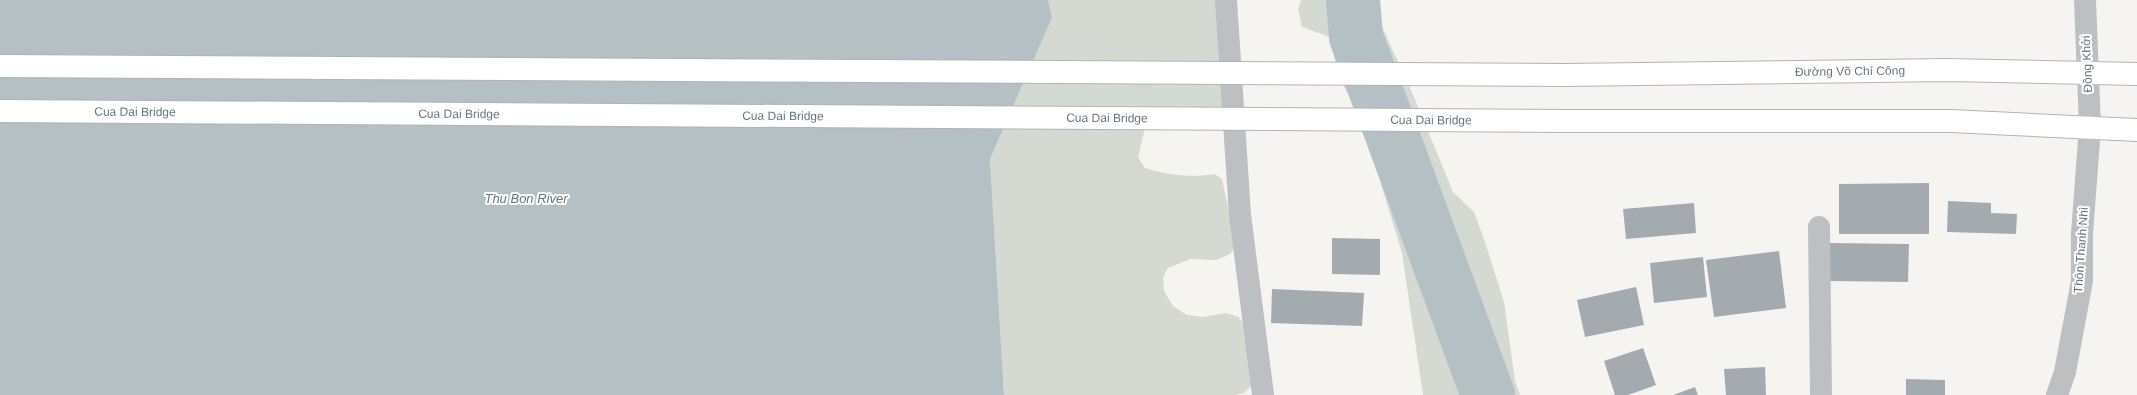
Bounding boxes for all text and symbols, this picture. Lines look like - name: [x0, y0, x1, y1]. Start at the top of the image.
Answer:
- street label: Đồng Khởi: [2079, 35, 2095, 93]
- street label: Đường Võ Chí Công: [1795, 64, 1905, 79]
- street label: Cua Dai Bridge: [94, 105, 176, 119]
- street label: Cua Dai Bridge: [418, 107, 500, 121]
- street label: Cua Dai Bridge: [742, 109, 824, 123]
- street label: Cua Dai Bridge: [1066, 111, 1148, 125]
- street label: Cua Dai Bridge: [1390, 113, 1472, 127]
- water label: Thu Bon River: [484, 191, 568, 206]
- street label: Thôn Thanh Nhì: [2071, 206, 2091, 294]

